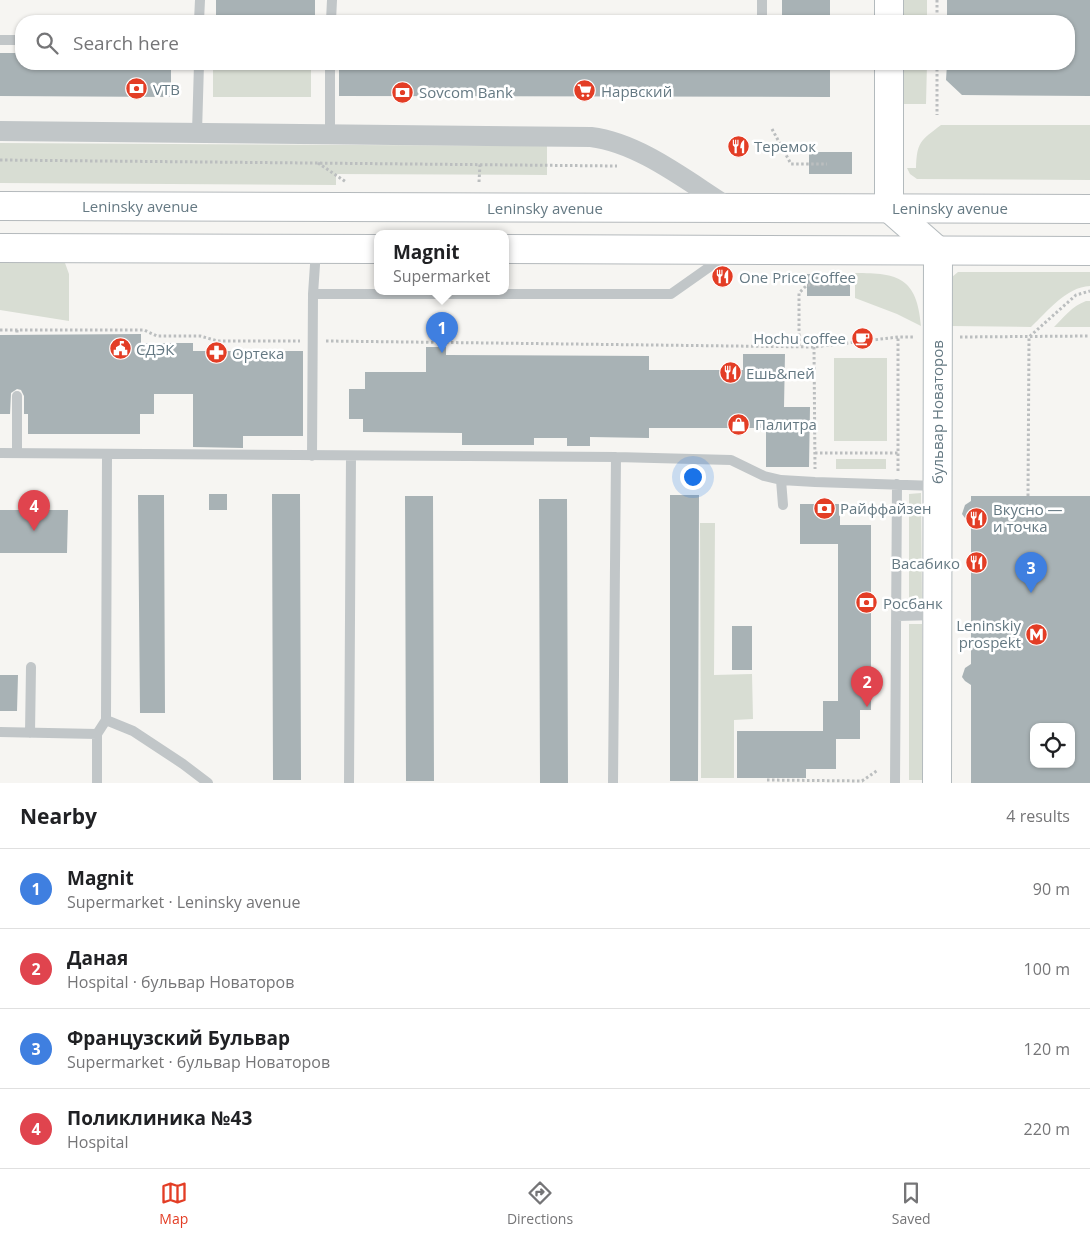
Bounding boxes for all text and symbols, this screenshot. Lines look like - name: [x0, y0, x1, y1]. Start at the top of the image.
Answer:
- search box: [15, 15, 1075, 70]
- icon: search: [33, 29, 61, 57]
- text: Search here: [73, 30, 179, 56]
- bank icon: VTB: [125, 77, 149, 101]
- place label: VTB: [153, 79, 180, 99]
- supermarket icon: Нарвский: [573, 79, 597, 103]
- bank icon: Sovcom Bank: [391, 80, 415, 104]
- place label: Нарвский: [601, 81, 672, 101]
- place label: Sovcom Bank: [419, 82, 513, 102]
- restaurant icon: Теремок: [726, 134, 750, 158]
- place label: Теремок: [754, 136, 816, 156]
- street label: Leninsky avenue: [82, 196, 198, 216]
- street label: Leninsky avenue: [487, 198, 603, 218]
- street label: Leninsky avenue: [892, 198, 1008, 218]
- popup: [374, 230, 509, 295]
- text: Magnit: [393, 239, 460, 265]
- text: Supermarket: [393, 265, 490, 287]
- restaurant icon: One Price Coffee: [711, 265, 735, 289]
- place label: One Price Coffee: [739, 267, 856, 287]
- pin: 1: [426, 312, 458, 353]
- cafe icon: Hochu coffee: [850, 326, 874, 350]
- place label: Hochu coffee: [753, 328, 846, 348]
- public building icon: СДЭК: [108, 337, 132, 361]
- place label: СДЭК: [136, 339, 175, 359]
- street label: бульвар Новаторов: [927, 340, 947, 484]
- pharmacy icon: Ортека: [204, 341, 228, 365]
- place label: Ортека: [232, 343, 284, 363]
- restaurant icon: Ешь&пей: [718, 361, 742, 385]
- place label: Ешь&пей: [746, 363, 815, 383]
- shop icon: Палитра: [727, 412, 751, 436]
- place label: Палитра: [755, 414, 817, 434]
- your location: [680, 464, 706, 490]
- pin: 4: [18, 490, 50, 531]
- bank icon: Райффайзен: [812, 496, 836, 520]
- place label: Райффайзен: [840, 498, 931, 518]
- place label: Вкусно — и точка: [993, 499, 1063, 536]
- restaurant icon: Вкусно — и точка: [965, 506, 989, 530]
- restaurant icon: Васабико: [964, 551, 988, 575]
- pin: 3: [1015, 552, 1047, 593]
- place label: Васабико: [891, 553, 960, 573]
- bank icon: Росбанк: [855, 591, 879, 615]
- place label: Росбанк: [883, 593, 943, 613]
- place label: Leninskiy prospekt: [956, 615, 1021, 652]
- metro station icon: Leninskiy prospekt: [1025, 622, 1049, 646]
- pin: 2: [851, 666, 883, 707]
- map controls: [1030, 723, 1075, 768]
- button: locate: [1030, 723, 1075, 768]
- text: Nearby: [20, 802, 97, 830]
- text: 4 results: [1006, 805, 1070, 827]
- text: Magnit: [67, 865, 134, 891]
- text: 1: [31, 878, 41, 900]
- text: 90 m: [1033, 878, 1070, 900]
- text: Supermarket · Leninsky avenue: [67, 891, 300, 913]
- text: Даная: [67, 945, 128, 971]
- text: 2: [31, 958, 41, 980]
- text: 100 m: [1024, 958, 1070, 980]
- text: Hospital · бульвар Новаторов: [67, 971, 294, 993]
- text: Французский Бульвар: [67, 1025, 290, 1051]
- text: 3: [31, 1038, 41, 1060]
- text: 120 m: [1024, 1038, 1070, 1060]
- text: Supermarket · бульвар Новаторов: [67, 1051, 330, 1073]
- text: Поликлиника №43: [67, 1105, 252, 1131]
- text: 4: [31, 1118, 41, 1140]
- text: 220 m: [1024, 1118, 1070, 1140]
- text: Hospital: [67, 1131, 129, 1153]
- tab: Map: [159, 1179, 188, 1228]
- tab: Directions: [507, 1179, 573, 1228]
- tab: Saved: [892, 1179, 931, 1228]

